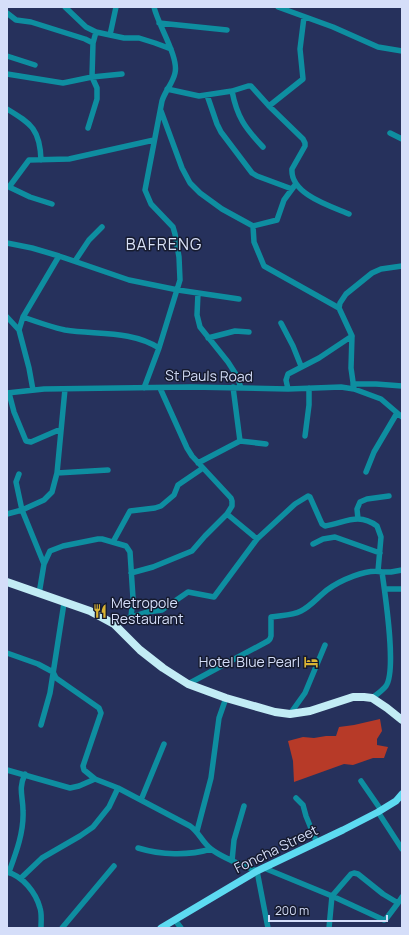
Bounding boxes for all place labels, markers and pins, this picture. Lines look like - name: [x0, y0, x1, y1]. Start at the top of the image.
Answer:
- place label: Metropole Restaurant: [111, 593, 184, 628]
- restaurant icon: Metropole Restaurant: [92, 603, 108, 619]
- place label: Hotel Blue Pearl: [199, 652, 300, 671]
- hotel icon: Hotel Blue Pearl: [303, 654, 319, 670]

